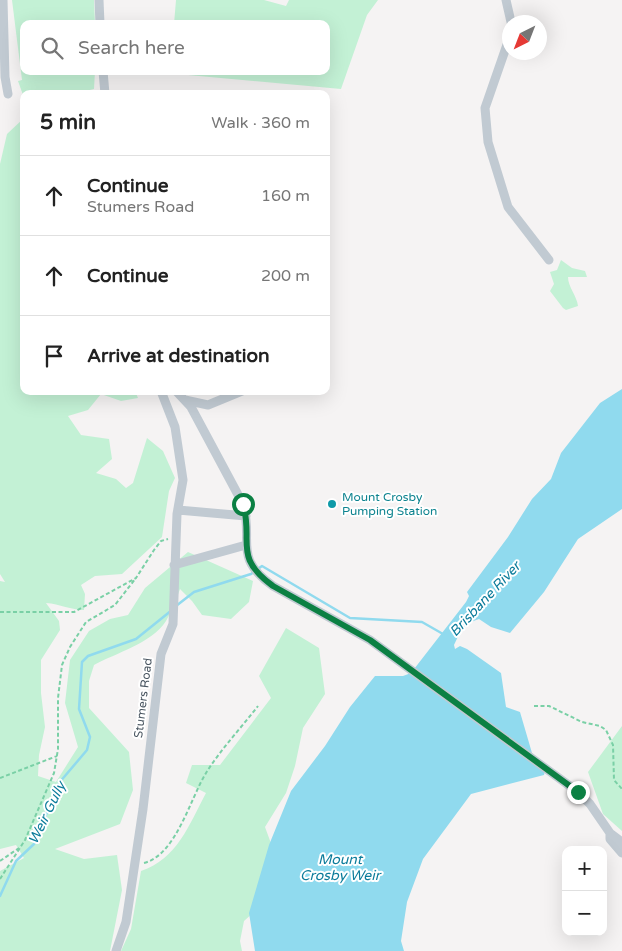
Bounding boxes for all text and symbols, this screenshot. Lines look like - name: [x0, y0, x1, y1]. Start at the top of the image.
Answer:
- north arrow: [502, 15, 547, 60]
- search box: [20, 20, 330, 75]
- icon: search: [38, 34, 66, 62]
- text: Search here: [78, 37, 185, 59]
- text: 5 min: [40, 110, 96, 135]
- text: Walk · 360 m: [211, 113, 310, 133]
- text: Continue: [87, 175, 169, 197]
- icon: ahead: [40, 182, 68, 210]
- text: 160 m: [261, 186, 310, 206]
- text: Stumers Road: [87, 197, 194, 217]
- icon: ahead: [40, 262, 68, 290]
- text: Continue: [87, 265, 169, 287]
- text: 200 m: [261, 266, 310, 286]
- icon: arrive: [40, 342, 68, 370]
- text: Arrive at destination: [87, 345, 270, 367]
- place label: Mount Crosby Pumping Station: [342, 490, 437, 518]
- route start: [232, 493, 255, 516]
- marker: Mount Crosby Pumping Station: [326, 498, 338, 510]
- water label: Brisbane River: [446, 557, 525, 640]
- street label: Stumers Road: [131, 657, 155, 739]
- water label: Weir Gully: [25, 778, 70, 847]
- route end: [567, 781, 590, 804]
- map controls: [562, 846, 607, 936]
- button: +: [562, 846, 607, 891]
- water label: Mount Crosby Weir: [300, 851, 382, 884]
- button: −: [562, 891, 607, 936]

